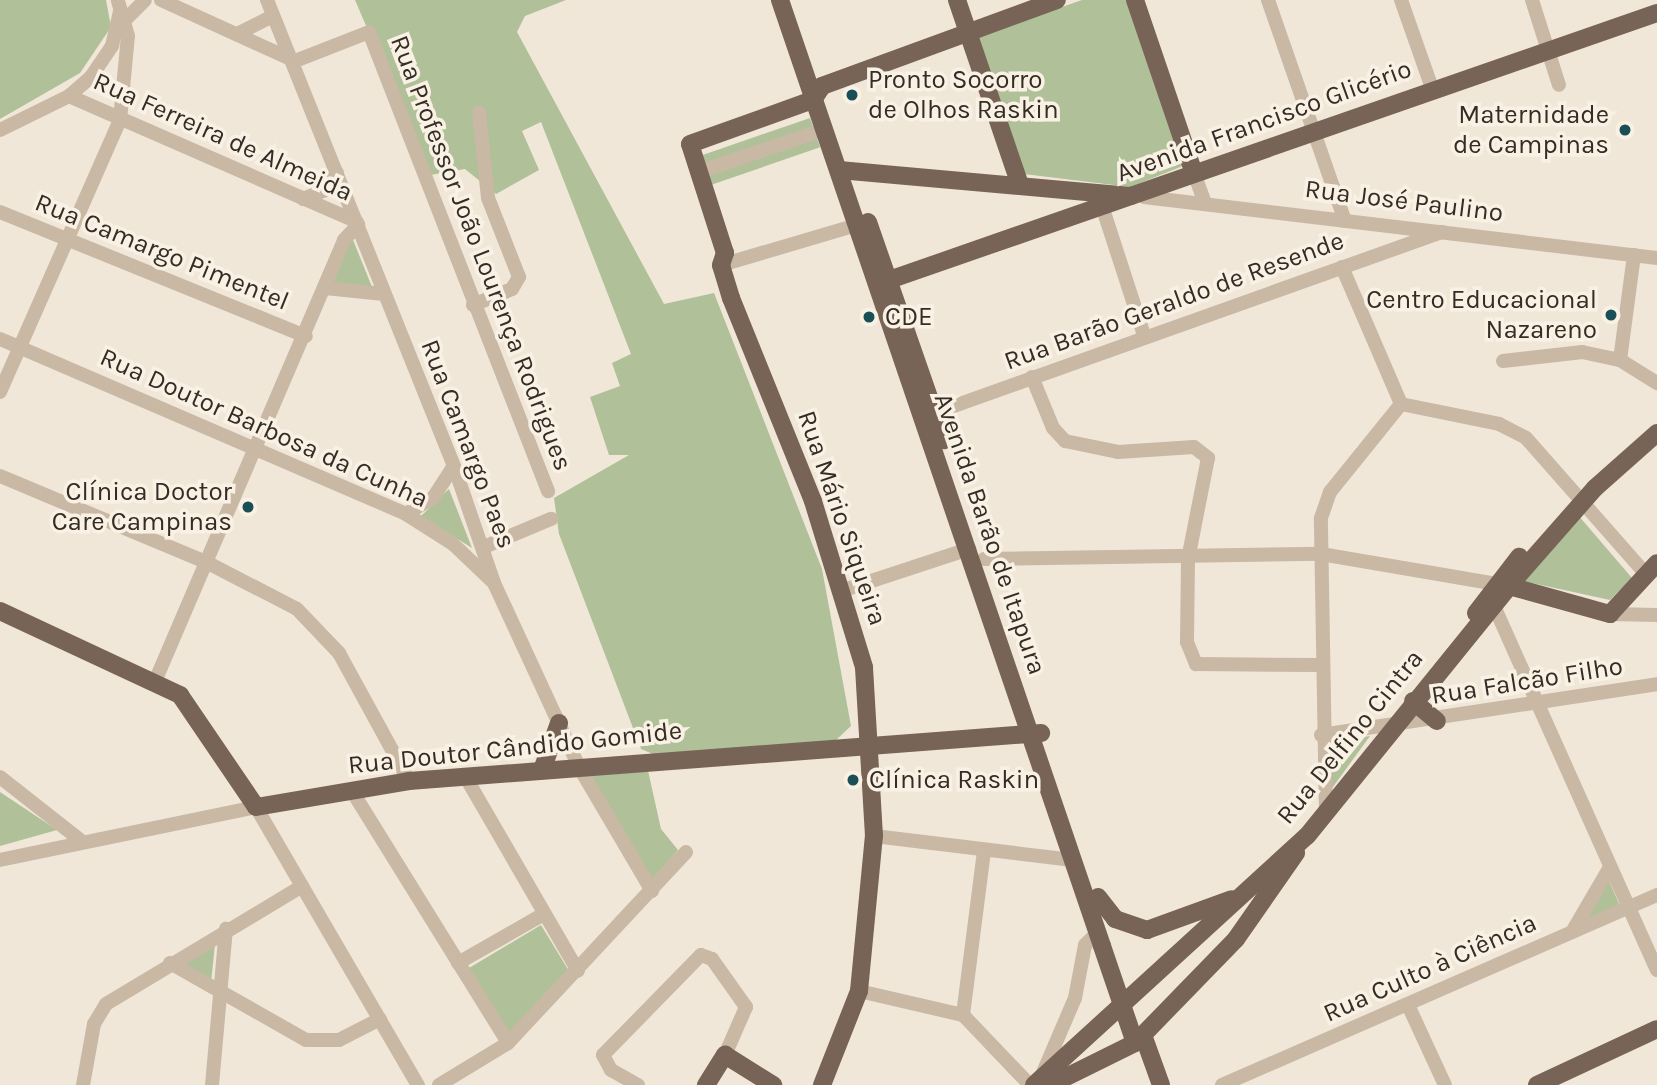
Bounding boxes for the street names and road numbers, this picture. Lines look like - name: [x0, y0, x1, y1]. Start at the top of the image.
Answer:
- street label: Rua Professor João Lourença Rodrigues: [383, 31, 579, 475]
- street label: Avenida Francisco Glicério: [1112, 53, 1416, 189]
- street label: Rua Ferreira de Almeida: [89, 66, 357, 208]
- street label: Rua José Paulino: [1303, 173, 1505, 229]
- street label: Rua Camargo Pimentel: [31, 187, 293, 317]
- street label: Rua Barão Geraldo de Resende: [1000, 225, 1348, 377]
- street label: Rua Camargo Paes: [414, 335, 522, 553]
- street label: Rua Doutor Barbosa da Cunha: [95, 341, 433, 515]
- street label: Avenida Barão de Itapura: [927, 389, 1053, 679]
- street label: Rua Mário Siqueira: [791, 406, 893, 630]
- street label: Rua Delfino Cintra: [1270, 643, 1430, 831]
- street label: Rua Falcão Filho: [1429, 650, 1625, 712]
- street label: Rua Doutor Cândido Gomide: [347, 715, 683, 781]
- street label: Rua Culto à Ciência: [1319, 907, 1541, 1029]

